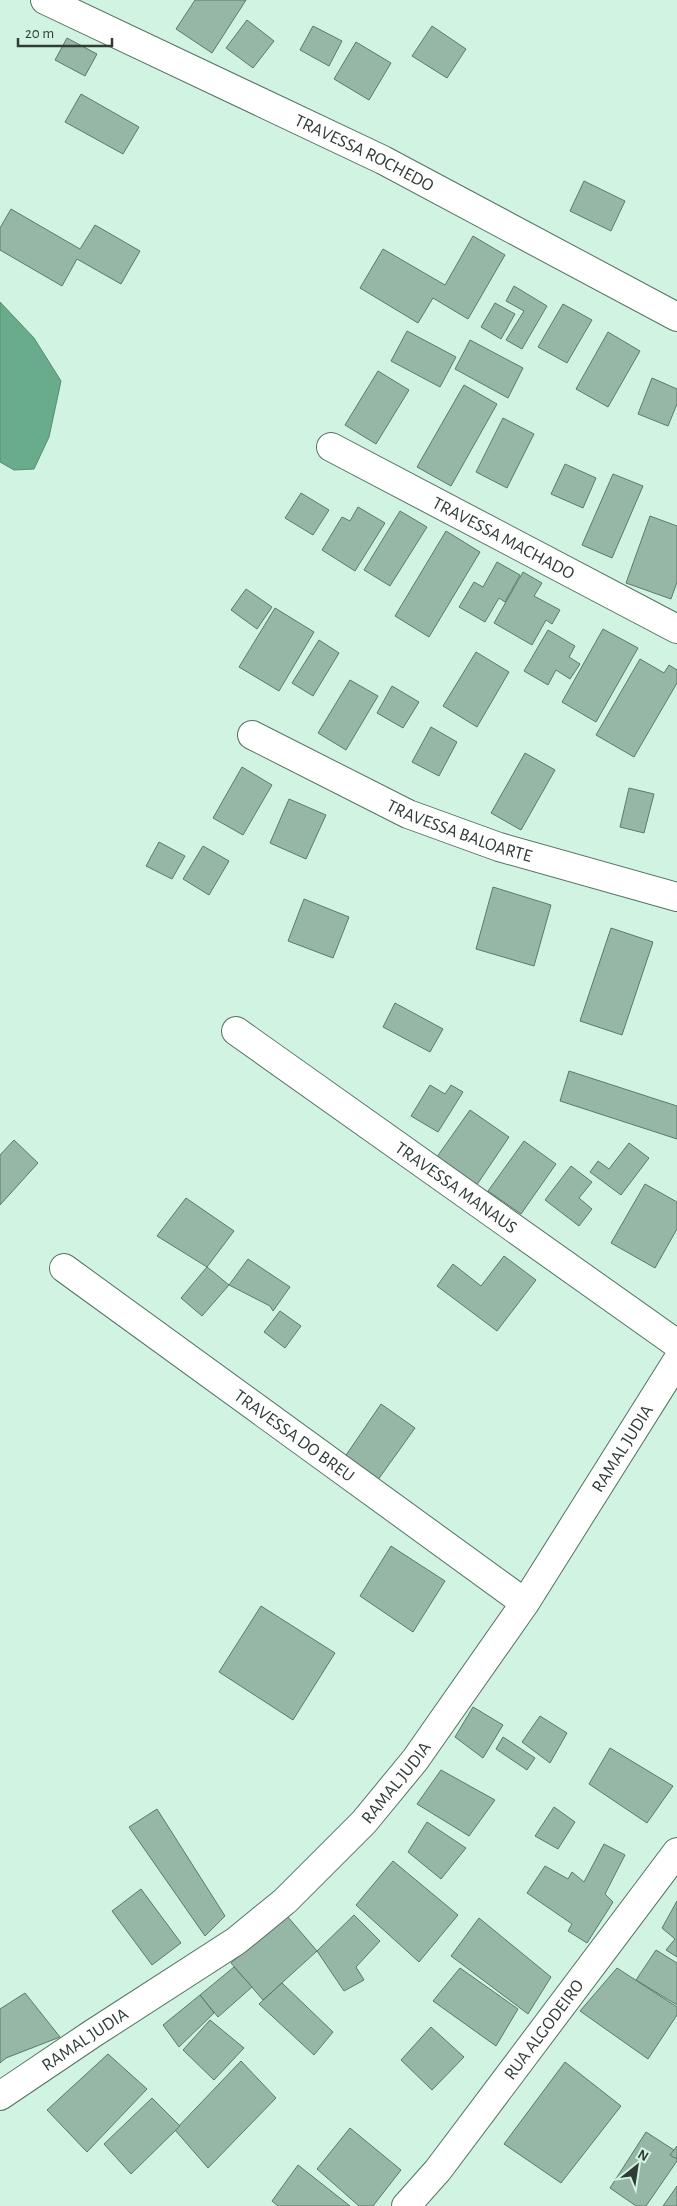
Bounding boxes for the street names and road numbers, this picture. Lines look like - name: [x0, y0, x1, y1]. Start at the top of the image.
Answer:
- street label: TRAVESSA ROCHEDO: [292, 112, 437, 195]
- street label: TRAVESSA MACHADO: [429, 494, 577, 583]
- street label: TRAVESSA BALOARTE: [383, 797, 534, 866]
- street label: TRAVESSA MANAUS: [391, 1139, 520, 1237]
- street label: TRAVESSA DO BREU: [231, 1387, 357, 1486]
- street label: RAMAL JUDIA: [589, 1402, 657, 1496]
- street label: RAMAL JUDIA: [358, 1739, 435, 1828]
- street label: RUA ALGODEIRO: [501, 1977, 588, 2083]
- street label: RAMAL JUDIA: [39, 2005, 132, 2075]

